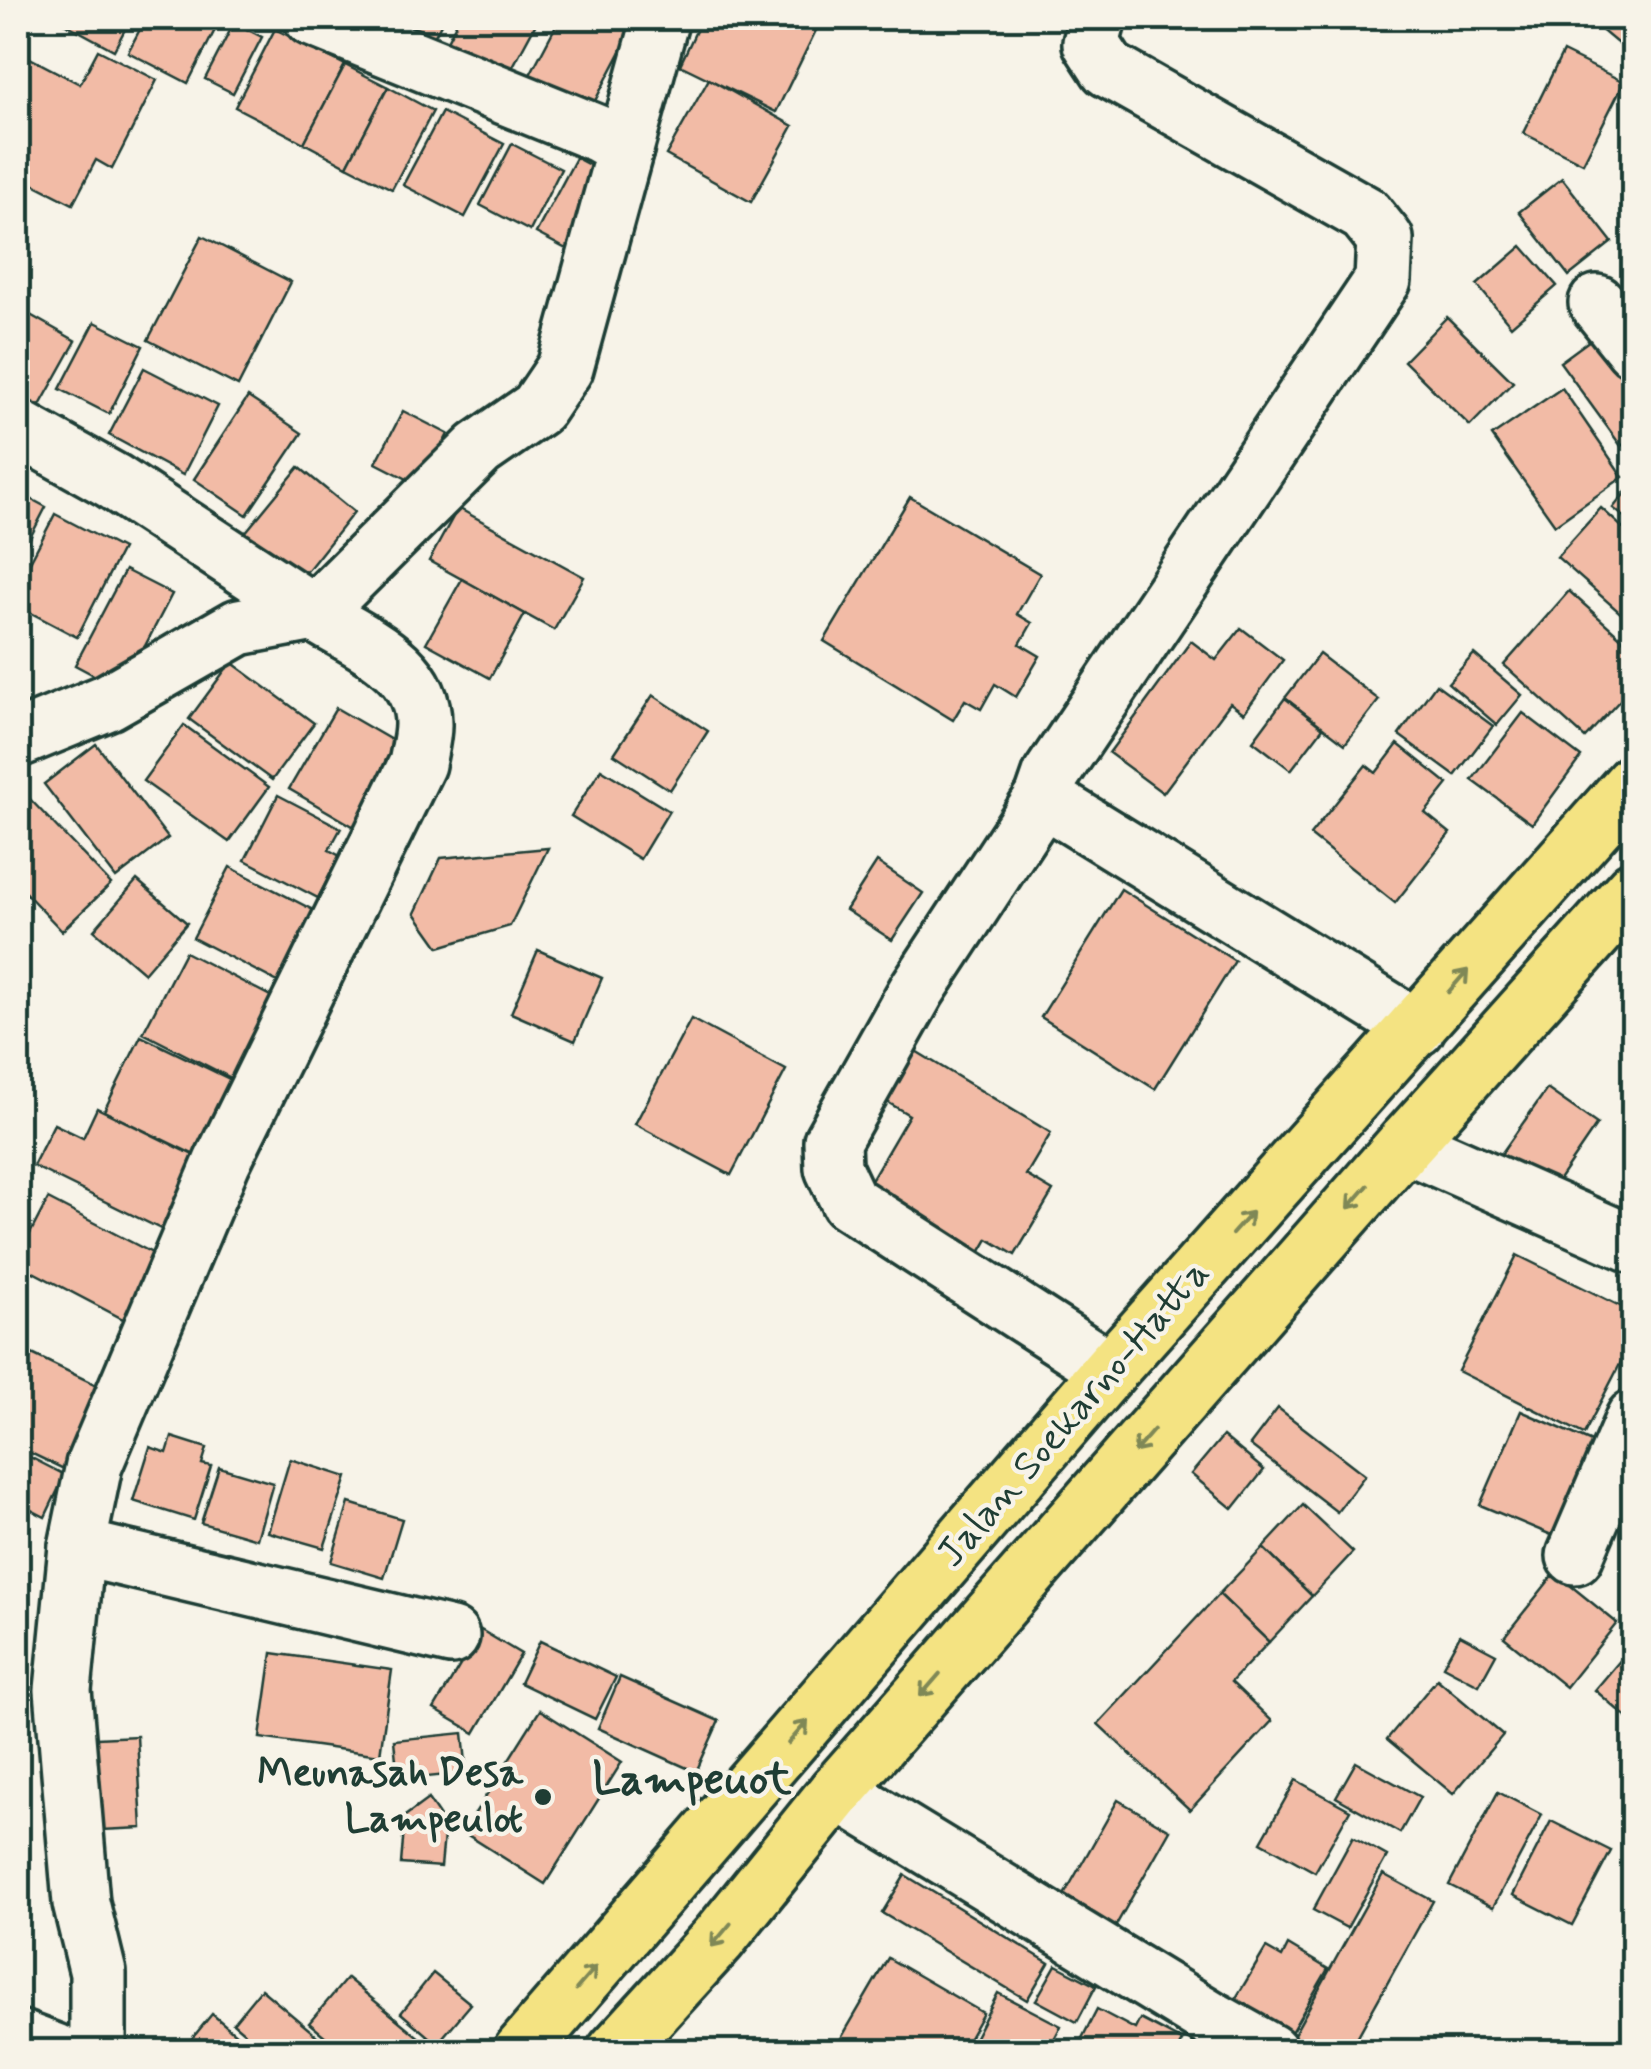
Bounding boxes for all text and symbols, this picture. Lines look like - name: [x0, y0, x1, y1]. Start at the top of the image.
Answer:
- one-way arrow: [1447, 969, 1470, 994]
- one-way arrow: [1347, 1184, 1370, 1209]
- one-way arrow: [1230, 1211, 1253, 1236]
- street label: Jalan Soekarno-Hatta: [926, 1249, 1222, 1579]
- one-way arrow: [1133, 1428, 1156, 1453]
- one-way arrow: [919, 1672, 941, 1698]
- one-way arrow: [787, 1720, 810, 1745]
- place label: Meunasah Desa Lampeulot: [257, 1748, 524, 1846]
- district label: Lampeuot: [592, 1751, 792, 1810]
- marker: Meunasah Desa Lampeulot: [532, 1786, 554, 1808]
- one-way arrow: [710, 1921, 732, 1947]
- one-way arrow: [574, 1966, 597, 1991]

